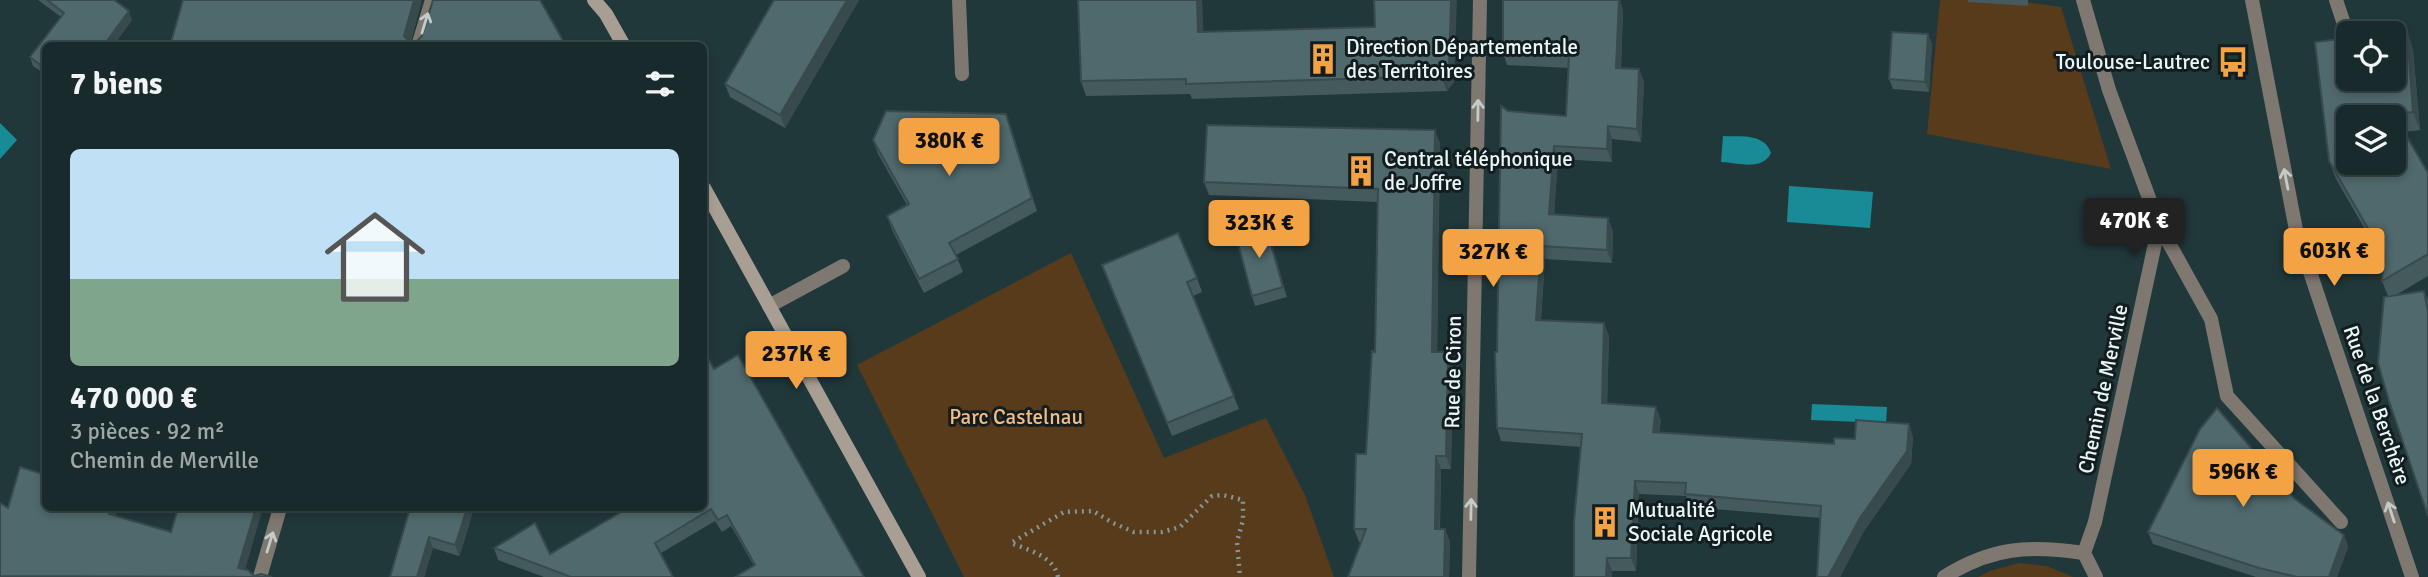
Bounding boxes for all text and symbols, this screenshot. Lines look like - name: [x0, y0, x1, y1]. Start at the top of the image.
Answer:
- one-way arrow: [420, 12, 433, 34]
- map controls: [2336, 21, 2406, 175]
- button: locate: [2336, 21, 2406, 91]
- place label: Direction Départementale des Territoires: [1346, 34, 1578, 84]
- building icon: Direction Départementale des Territoires: [1306, 42, 1340, 76]
- bus stop icon: Toulouse-Lautrec: [2216, 45, 2250, 79]
- place label: Toulouse-Lautrec: [2056, 49, 2210, 75]
- icon: filters: [641, 65, 679, 103]
- text: 7 biens: [70, 66, 162, 103]
- one-way arrow: [1472, 99, 1485, 122]
- button: layers: [2336, 105, 2406, 175]
- pin: 380K €: [892, 118, 1006, 178]
- text: 380K €: [914, 126, 984, 155]
- place label: Central téléphonique de Joffre: [1384, 146, 1573, 196]
- building icon: Central téléphonique de Joffre: [1344, 154, 1378, 188]
- one-way arrow: [2279, 168, 2293, 191]
- icon: home: [312, 194, 438, 320]
- pin: 470K €: [2077, 198, 2191, 258]
- pin: 323K €: [1202, 201, 1316, 260]
- text: 470K €: [2099, 206, 2169, 235]
- text: 323K €: [1224, 208, 1294, 237]
- pin: 603K €: [2277, 229, 2391, 288]
- pin: 327K €: [1436, 230, 1550, 289]
- text: 603K €: [2299, 236, 2369, 265]
- text: 327K €: [1458, 237, 1528, 266]
- street label: Chemin de Merville: [2072, 302, 2134, 476]
- street label: Rue de Ciron: [1439, 315, 1467, 429]
- street label: Rue de la Berchère: [2338, 322, 2416, 488]
- pin: 237K €: [739, 332, 853, 391]
- text: 237K €: [761, 339, 831, 368]
- text: 470 000 €: [70, 380, 197, 417]
- park label: Parc Castelnau: [949, 404, 1083, 430]
- text: 3 pièces · 92 m²: [70, 417, 225, 446]
- text: Chemin de Merville: [70, 446, 259, 475]
- pin: 596K €: [2186, 449, 2300, 509]
- text: 596K €: [2208, 457, 2278, 486]
- place label: Mutualité Sociale Agricole: [1628, 497, 1773, 547]
- one-way arrow: [1464, 498, 1478, 521]
- one-way arrow: [2384, 502, 2396, 524]
- building icon: Mutualité Sociale Agricole: [1588, 505, 1622, 539]
- one-way arrow: [265, 532, 278, 554]

